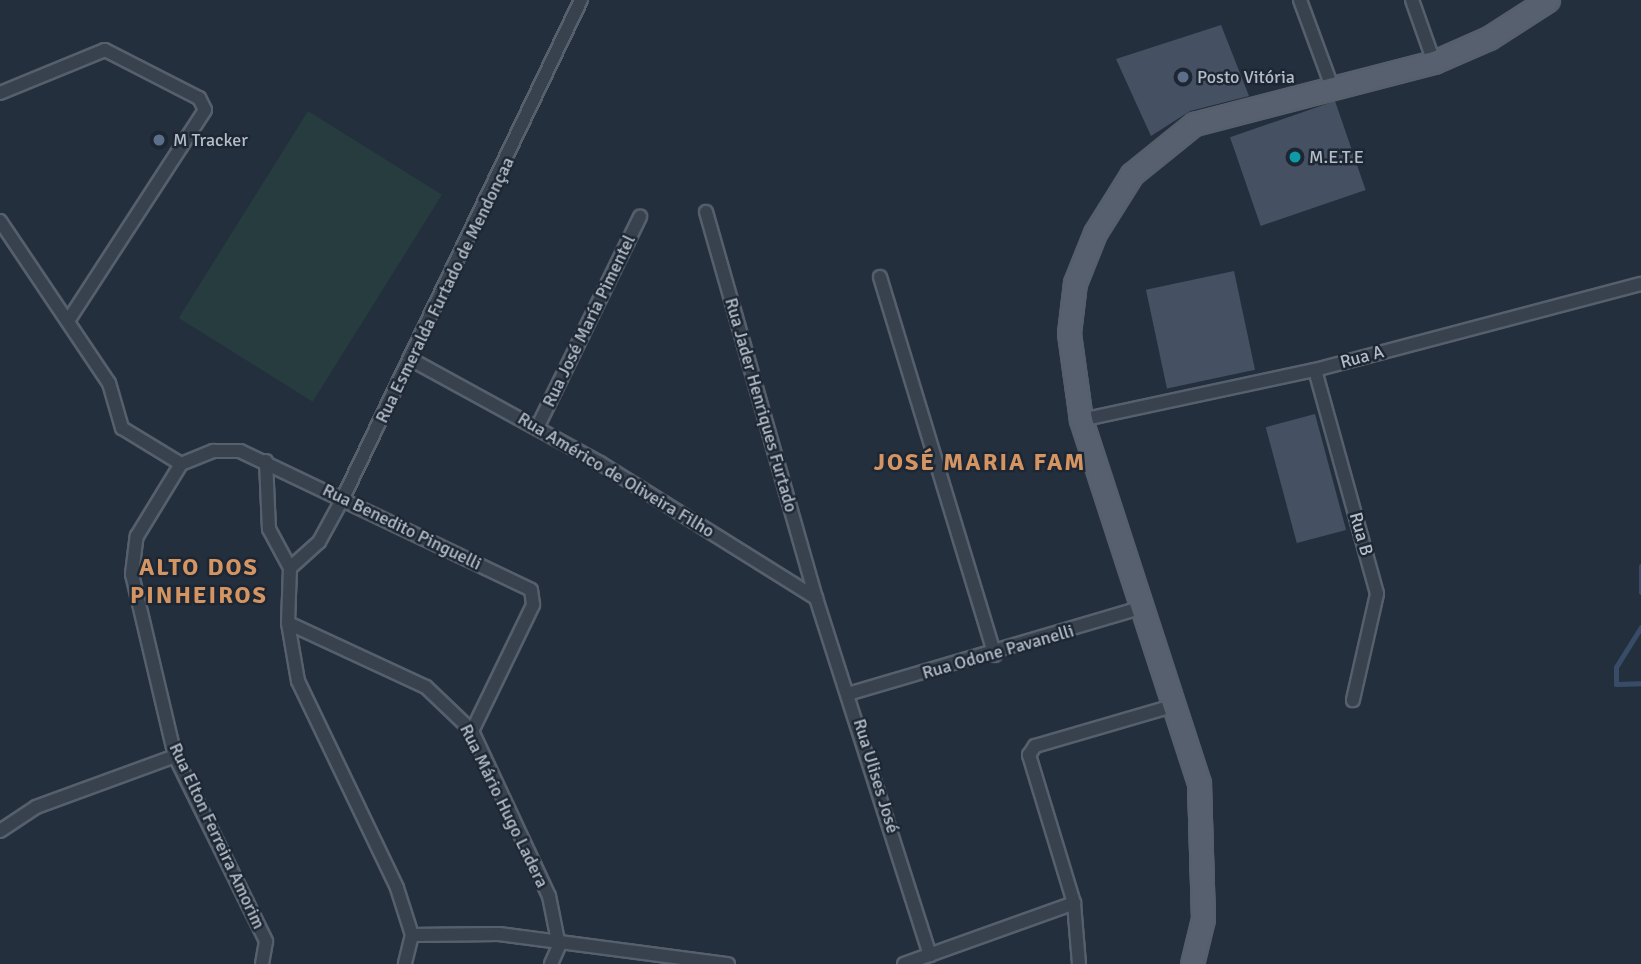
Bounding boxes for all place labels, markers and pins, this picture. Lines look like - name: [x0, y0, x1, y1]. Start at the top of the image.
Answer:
- place label: Posto Vitória: [1197, 66, 1295, 88]
- marker: Posto Vitória: [1175, 69, 1191, 85]
- place label: M Tracker: [173, 129, 248, 151]
- marker: M Tracker: [151, 132, 167, 148]
- place label: M.E.T.E: [1309, 146, 1364, 168]
- marker: M.E.T.E: [1287, 149, 1303, 165]

